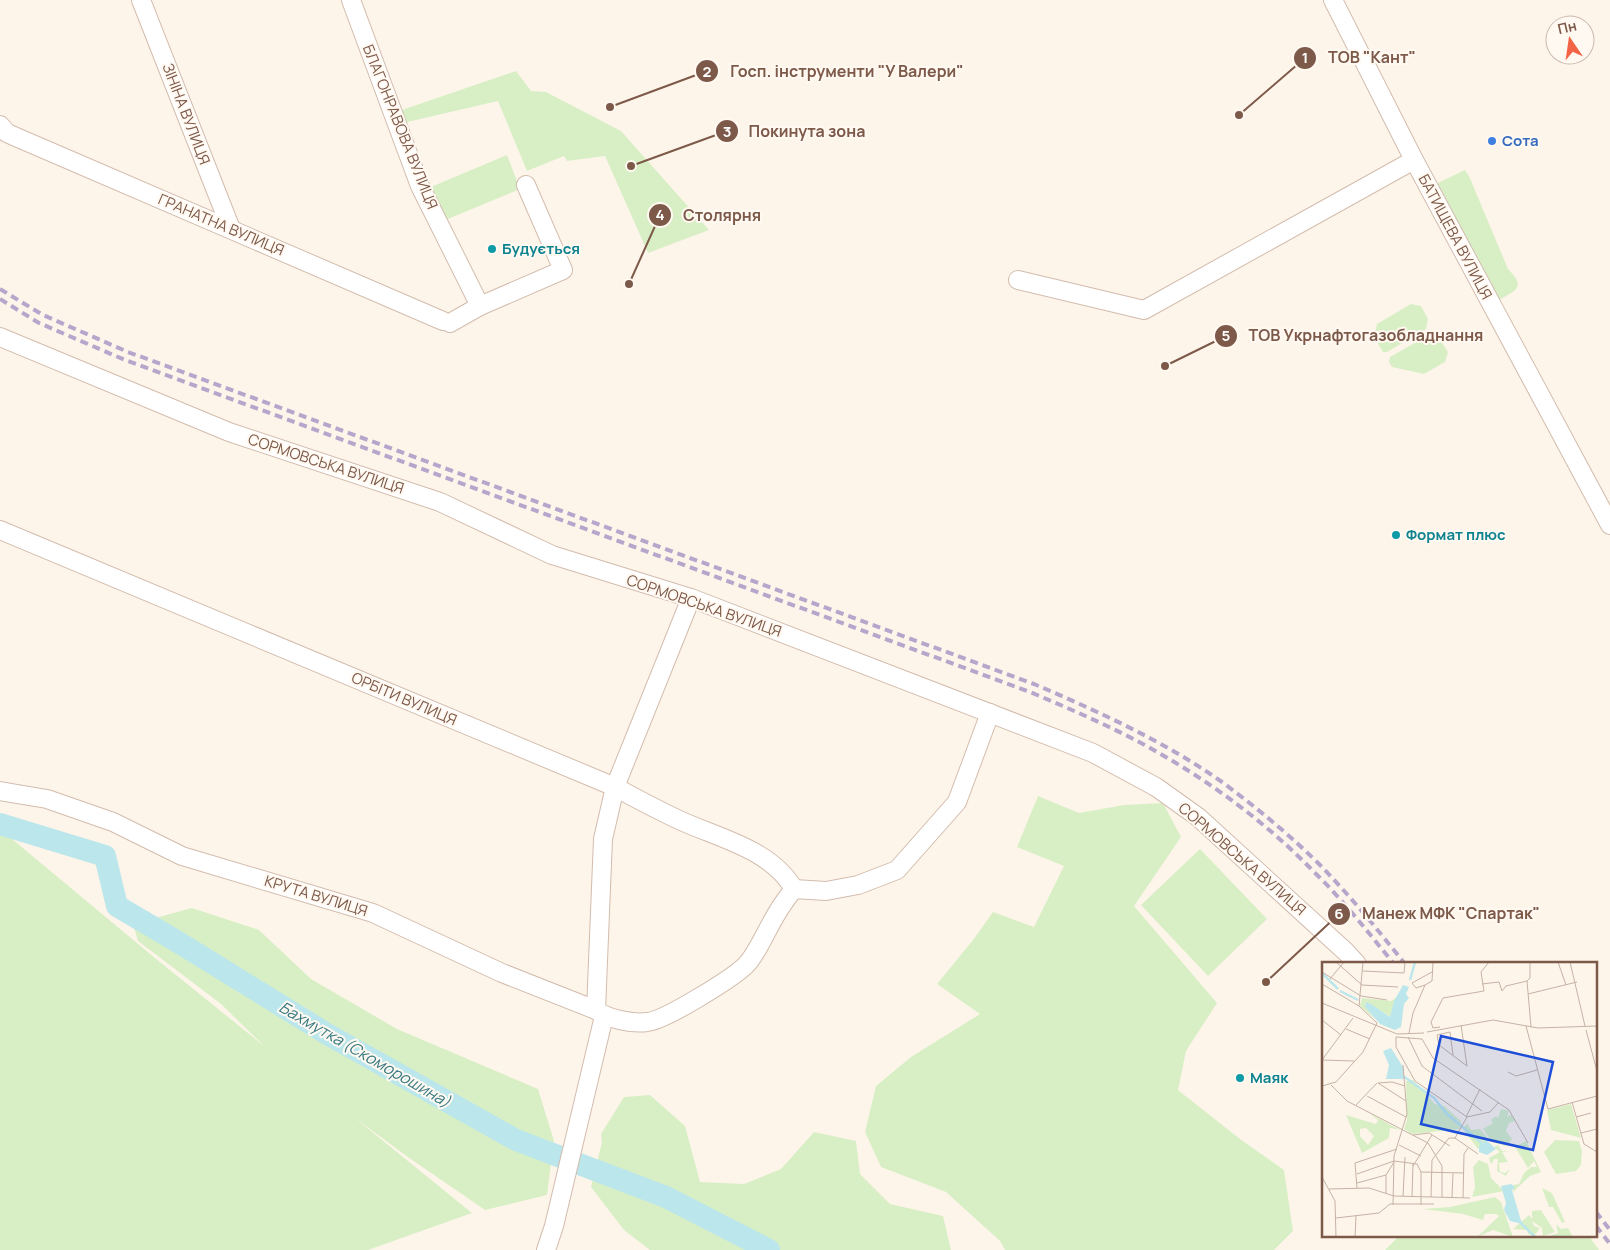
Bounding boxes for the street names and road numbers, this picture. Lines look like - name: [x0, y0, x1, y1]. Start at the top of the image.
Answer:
- street label: БЛАГОНРАВОВА ВУЛИЦЯ: [358, 41, 443, 212]
- street label: ЗІНІНА ВУЛИЦЯ: [157, 60, 215, 168]
- street label: БАТИЩЕВА ВУЛИЦЯ: [1414, 171, 1497, 303]
- street label: ГРАНАТНА ВУЛИЦЯ: [155, 189, 287, 261]
- street label: СОРМОВСЬКА ВУЛИЦЯ: [246, 428, 407, 499]
- street label: СОРМОВСЬКА ВУЛИЦЯ: [624, 569, 784, 642]
- street label: ОРБІТИ ВУЛИЦЯ: [348, 667, 460, 730]
- street label: СОРМОВСЬКА ВУЛИЦЯ: [1174, 797, 1311, 920]
- street label: КРУТА ВУЛИЦЯ: [262, 870, 370, 921]

